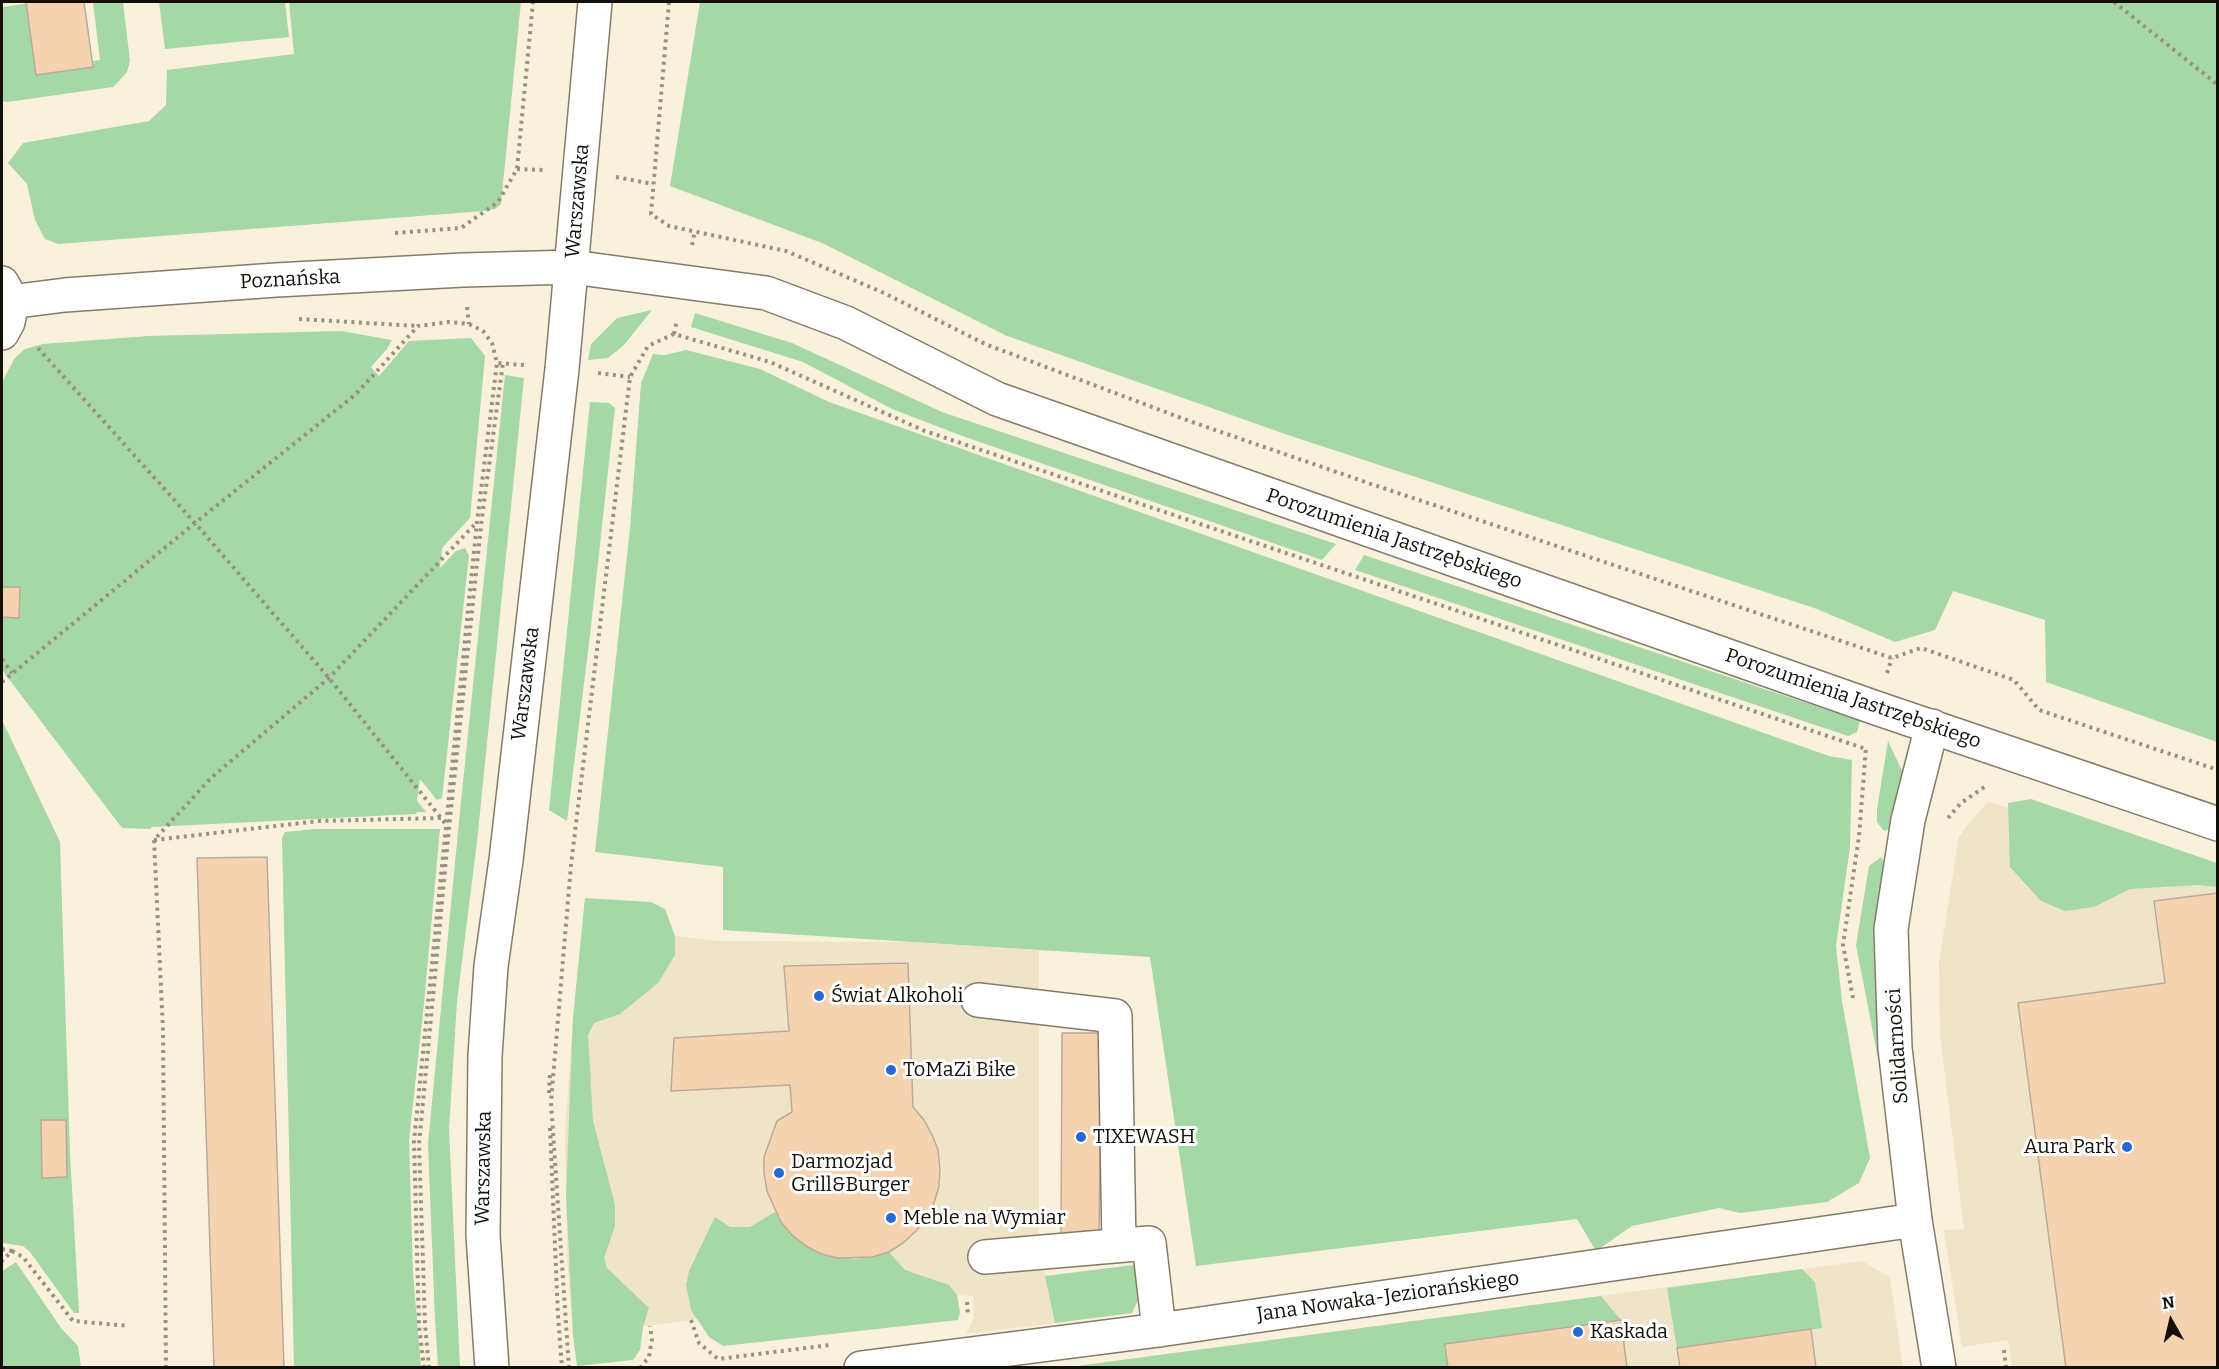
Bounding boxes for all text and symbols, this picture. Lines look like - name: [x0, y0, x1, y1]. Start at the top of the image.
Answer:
- street label: Warszawska: [561, 143, 595, 259]
- street label: Poznańska: [239, 265, 341, 295]
- street label: Porozumienia Jastrzębskiego: [1263, 484, 1525, 594]
- street label: Warszawska: [507, 626, 545, 742]
- street label: Porozumienia Jastrzębskiego: [1722, 644, 1984, 754]
- place label: Świat Alkoholi: [831, 984, 963, 1008]
- street label: Solidarności: [1882, 987, 1914, 1105]
- marker: Świat Alkoholi: [812, 989, 826, 1003]
- place label: ToMaZi Bike: [903, 1058, 1016, 1082]
- marker: ToMaZi Bike: [884, 1063, 898, 1077]
- street label: Warszawska: [471, 1110, 497, 1226]
- place label: TIXEWASH: [1093, 1125, 1196, 1149]
- marker: TIXEWASH: [1074, 1130, 1088, 1144]
- place label: Aura Park: [2024, 1135, 2115, 1159]
- marker: Aura Park: [2120, 1140, 2134, 1154]
- place label: Darmozjad Grill&Burger: [791, 1150, 910, 1197]
- marker: Darmozjad Grill&Burger: [772, 1166, 786, 1180]
- place label: Meble na Wymiar: [903, 1206, 1066, 1230]
- marker: Meble na Wymiar: [884, 1211, 898, 1225]
- street label: Jana Nowaka-Jeziorańskiego: [1255, 1267, 1521, 1327]
- north arrow: [2141, 1291, 2201, 1351]
- text: N: [2161, 1292, 2176, 1313]
- place label: Kaskada: [1590, 1320, 1668, 1344]
- marker: Kaskada: [1571, 1325, 1585, 1339]

